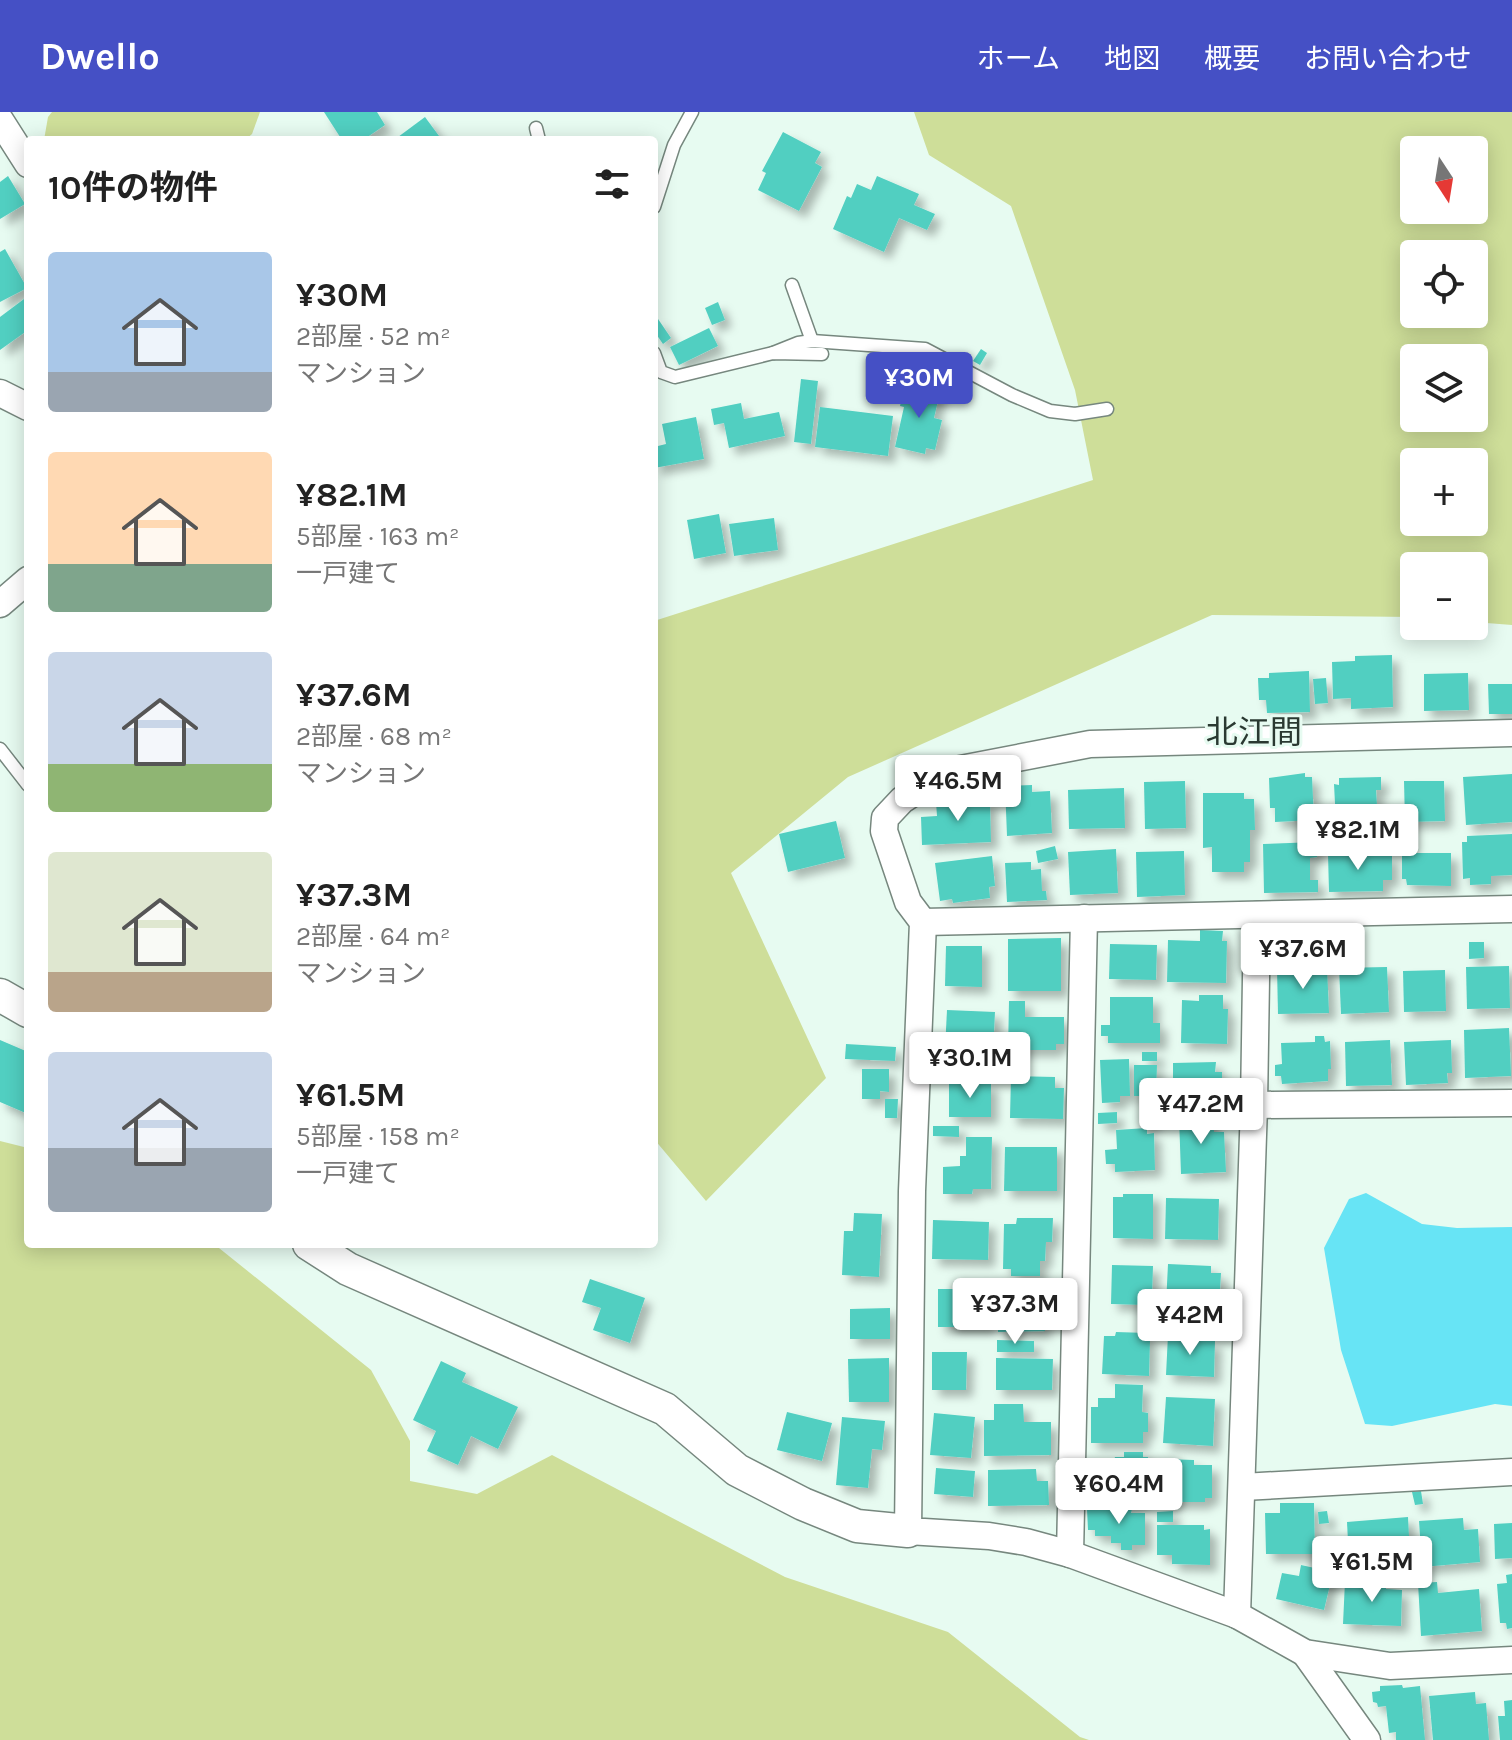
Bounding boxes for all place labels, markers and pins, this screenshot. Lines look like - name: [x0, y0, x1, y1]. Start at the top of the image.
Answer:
- pin: ¥30M: [872, 352, 966, 420]
- pin: ¥46.5M: [893, 755, 1023, 823]
- pin: ¥82.1M: [1293, 804, 1423, 872]
- pin: ¥37.6M: [1238, 923, 1368, 991]
- pin: ¥30.1M: [905, 1032, 1035, 1100]
- pin: ¥47.2M: [1136, 1078, 1266, 1146]
- pin: ¥37.3M: [950, 1278, 1080, 1346]
- pin: ¥42M: [1143, 1289, 1237, 1357]
- pin: ¥60.4M: [1054, 1458, 1184, 1526]
- pin: ¥61.5M: [1307, 1536, 1437, 1604]

